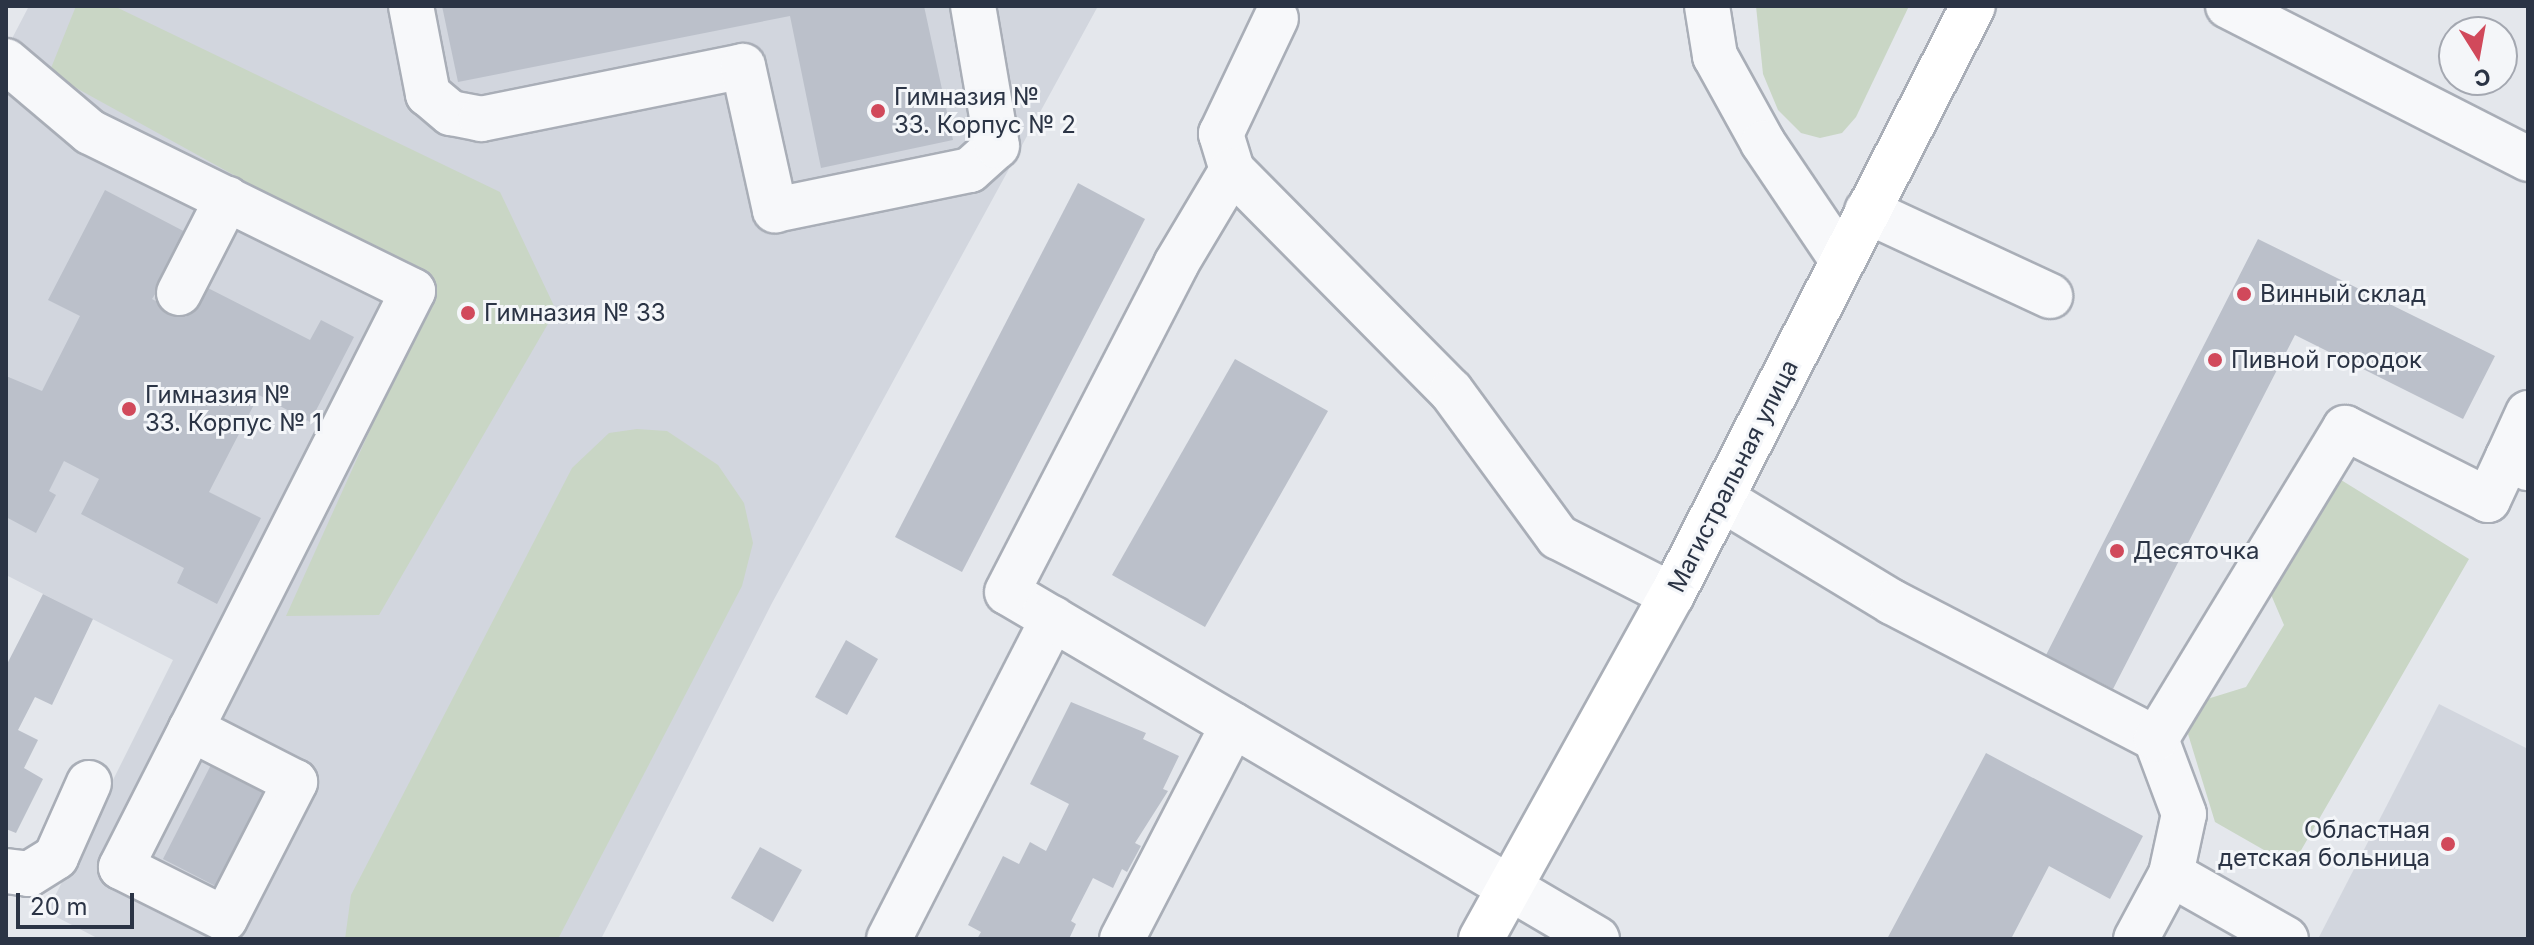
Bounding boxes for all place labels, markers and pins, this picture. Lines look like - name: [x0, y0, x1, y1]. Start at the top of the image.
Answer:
- place label: Гимназия № 33. Корпус № 2: [894, 83, 1076, 139]
- marker: Гимназия № 33. Корпус № 2: [869, 102, 887, 120]
- place label: Винный склад: [2260, 280, 2426, 308]
- marker: Винный склад: [2235, 285, 2253, 303]
- place label: Гимназия № 33: [484, 299, 666, 327]
- marker: Гимназия № 33: [459, 304, 477, 322]
- place label: Пивной городок: [2231, 346, 2422, 374]
- marker: Пивной городок: [2206, 351, 2224, 369]
- place label: Гимназия № 33. Корпус № 1: [145, 381, 322, 437]
- marker: Гимназия № 33. Корпус № 1: [120, 400, 138, 418]
- place label: Десяточка: [2133, 537, 2259, 565]
- marker: Десяточка: [2108, 542, 2126, 560]
- place label: Областная детская больница: [2218, 816, 2430, 872]
- marker: Областная детская больница: [2437, 833, 2459, 855]

